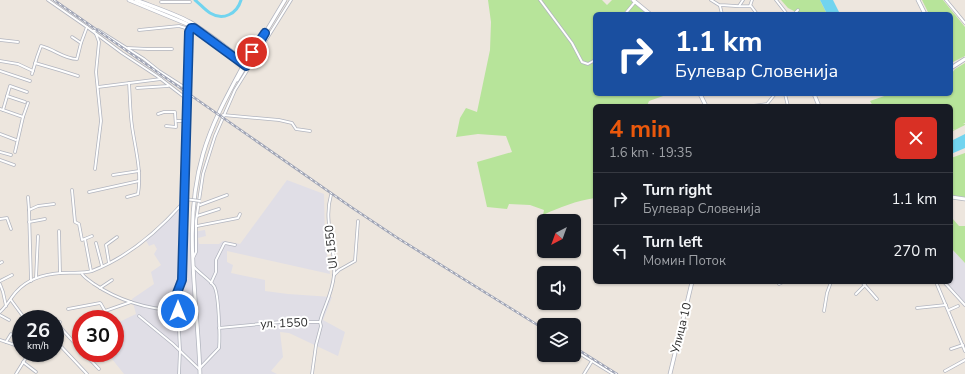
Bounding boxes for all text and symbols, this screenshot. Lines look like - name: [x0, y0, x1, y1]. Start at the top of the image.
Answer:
- text: 1.1 km: [675, 23, 763, 61]
- icon: right: [609, 28, 661, 80]
- pin: [235, 35, 269, 69]
- icon: arrive: [241, 41, 263, 63]
- text: Булевар Словенија: [675, 59, 838, 83]
- text: 4 min: [609, 113, 671, 145]
- button: close: [895, 117, 937, 159]
- text: 1.6 km · 19:35: [609, 144, 692, 162]
- text: Turn right: [643, 180, 712, 200]
- icon: right: [609, 188, 631, 210]
- text: 1.1 km: [891, 189, 937, 209]
- text: Булевар Словенија: [643, 200, 761, 218]
- north arrow: [537, 214, 581, 258]
- map controls: [537, 214, 581, 362]
- street label: Ul 1550: [321, 224, 341, 270]
- text: Turn left: [643, 232, 702, 252]
- icon: left: [609, 240, 631, 262]
- text: 270 m: [893, 241, 937, 261]
- text: Момин Поток: [643, 252, 726, 270]
- button: sound: [537, 266, 581, 310]
- position arrow: [157, 290, 199, 332]
- street label: Улица 10: [667, 301, 695, 356]
- speed limit sign: 30: [72, 310, 124, 362]
- street label: ул. 1550: [260, 314, 308, 332]
- text: 26: [26, 317, 50, 344]
- button: layers: [537, 318, 581, 362]
- text: km/h: [27, 339, 49, 353]

